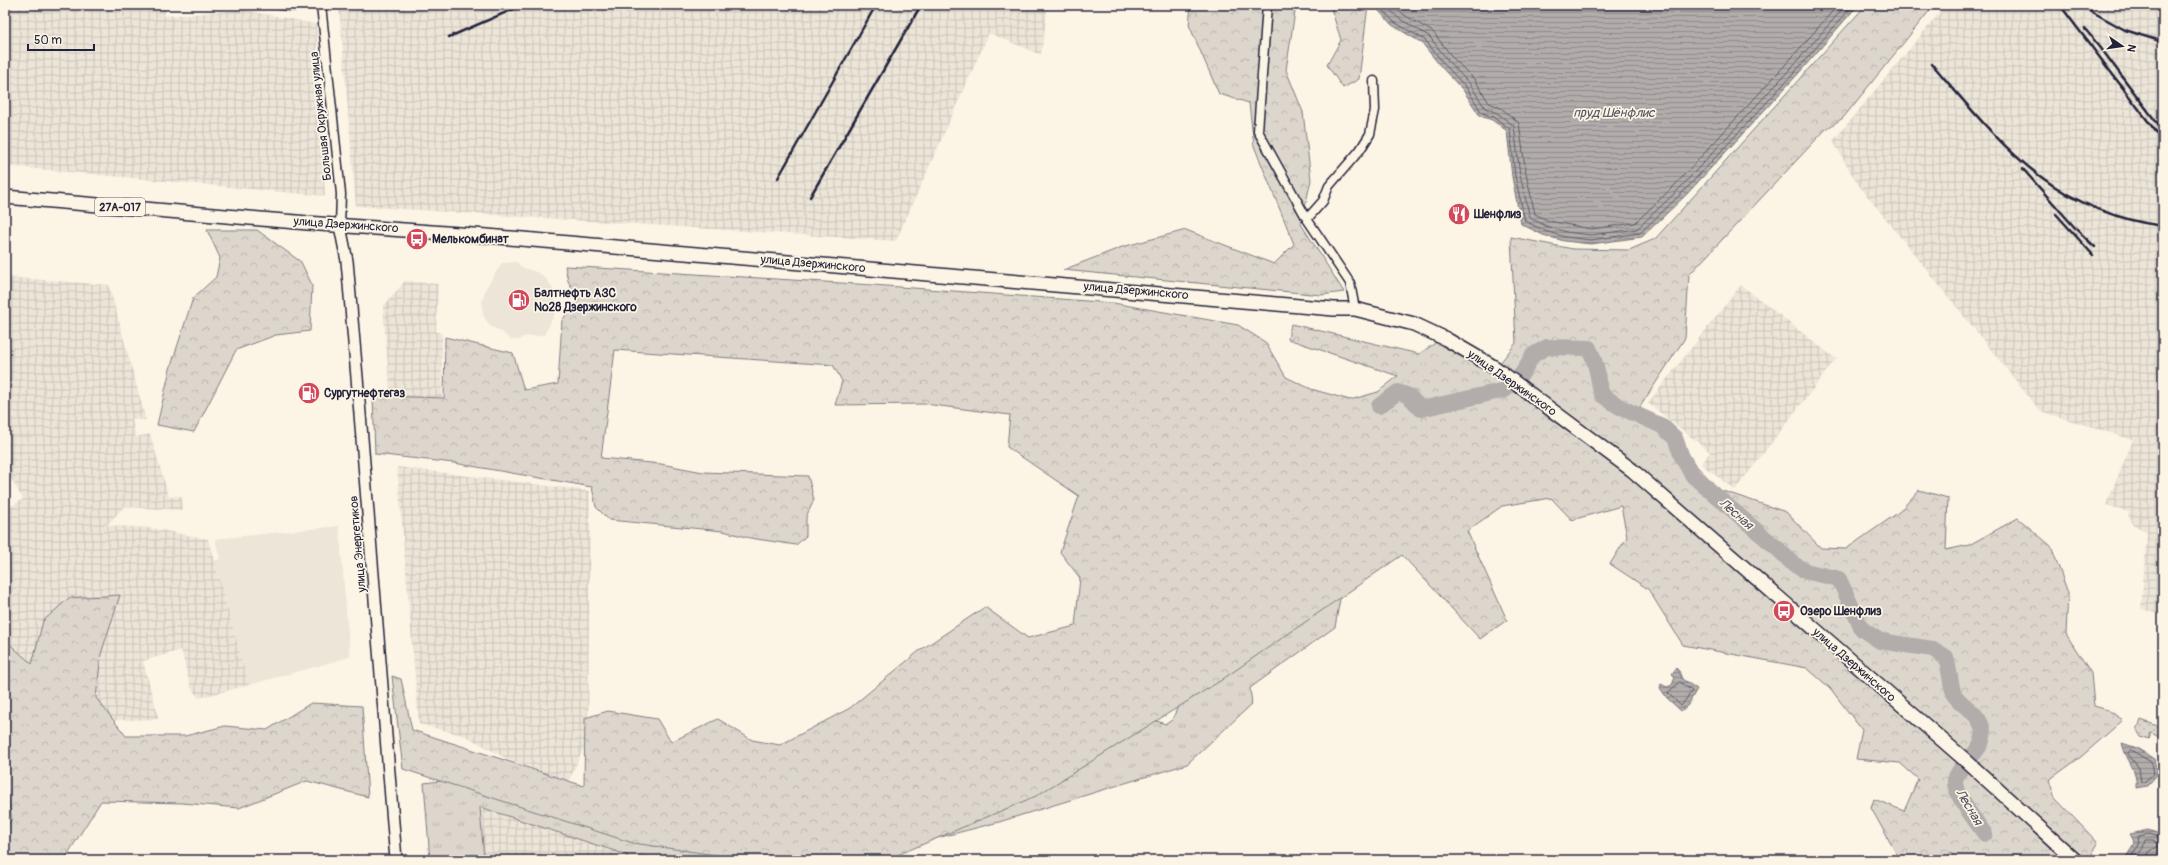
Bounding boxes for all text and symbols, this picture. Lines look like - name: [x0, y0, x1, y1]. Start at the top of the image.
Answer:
- scale bar: [28, 26, 94, 52]
- north arrow: [2102, 26, 2142, 66]
- text: 50 m: [34, 33, 62, 48]
- text: N: [2124, 43, 2138, 54]
- street label: Большая Окружная улица: [307, 50, 335, 181]
- water label: пруд Шёнфлис: [1573, 105, 1656, 121]
- road number: 27А-017: [95, 198, 145, 216]
- restaurant icon: Шенфлиз: [1446, 201, 1472, 227]
- place label: Шенфлиз: [1473, 207, 1522, 222]
- street label: улица Дзержинского: [292, 214, 400, 236]
- bus stop icon: Мелькомбинат: [404, 226, 430, 252]
- place label: Мелькомбинат: [432, 232, 510, 247]
- street label: улица Дзержинского: [759, 252, 867, 276]
- street label: улица Дзержинского: [1082, 279, 1190, 303]
- place label: Балтнефть АЗС №28 Дзержинского: [534, 286, 637, 315]
- fuel station icon: Балтнефть АЗС №28 Дзержинского: [506, 287, 532, 313]
- street label: улица Дзержинского: [1464, 346, 1560, 420]
- fuel station icon: Сургутнефтегаз: [296, 380, 322, 406]
- place label: Сургутнефтегаз: [324, 386, 405, 401]
- street label: улица Энергетиков: [346, 495, 370, 594]
- water label: Лесная: [1716, 495, 1758, 534]
- bus stop icon: Озеро Шенфлиз: [1771, 598, 1797, 624]
- place label: Озеро Шенфлиз: [1800, 604, 1882, 619]
- street label: улица Дзержинского: [1809, 624, 1899, 706]
- water label: Лесная: [1952, 786, 1987, 830]

